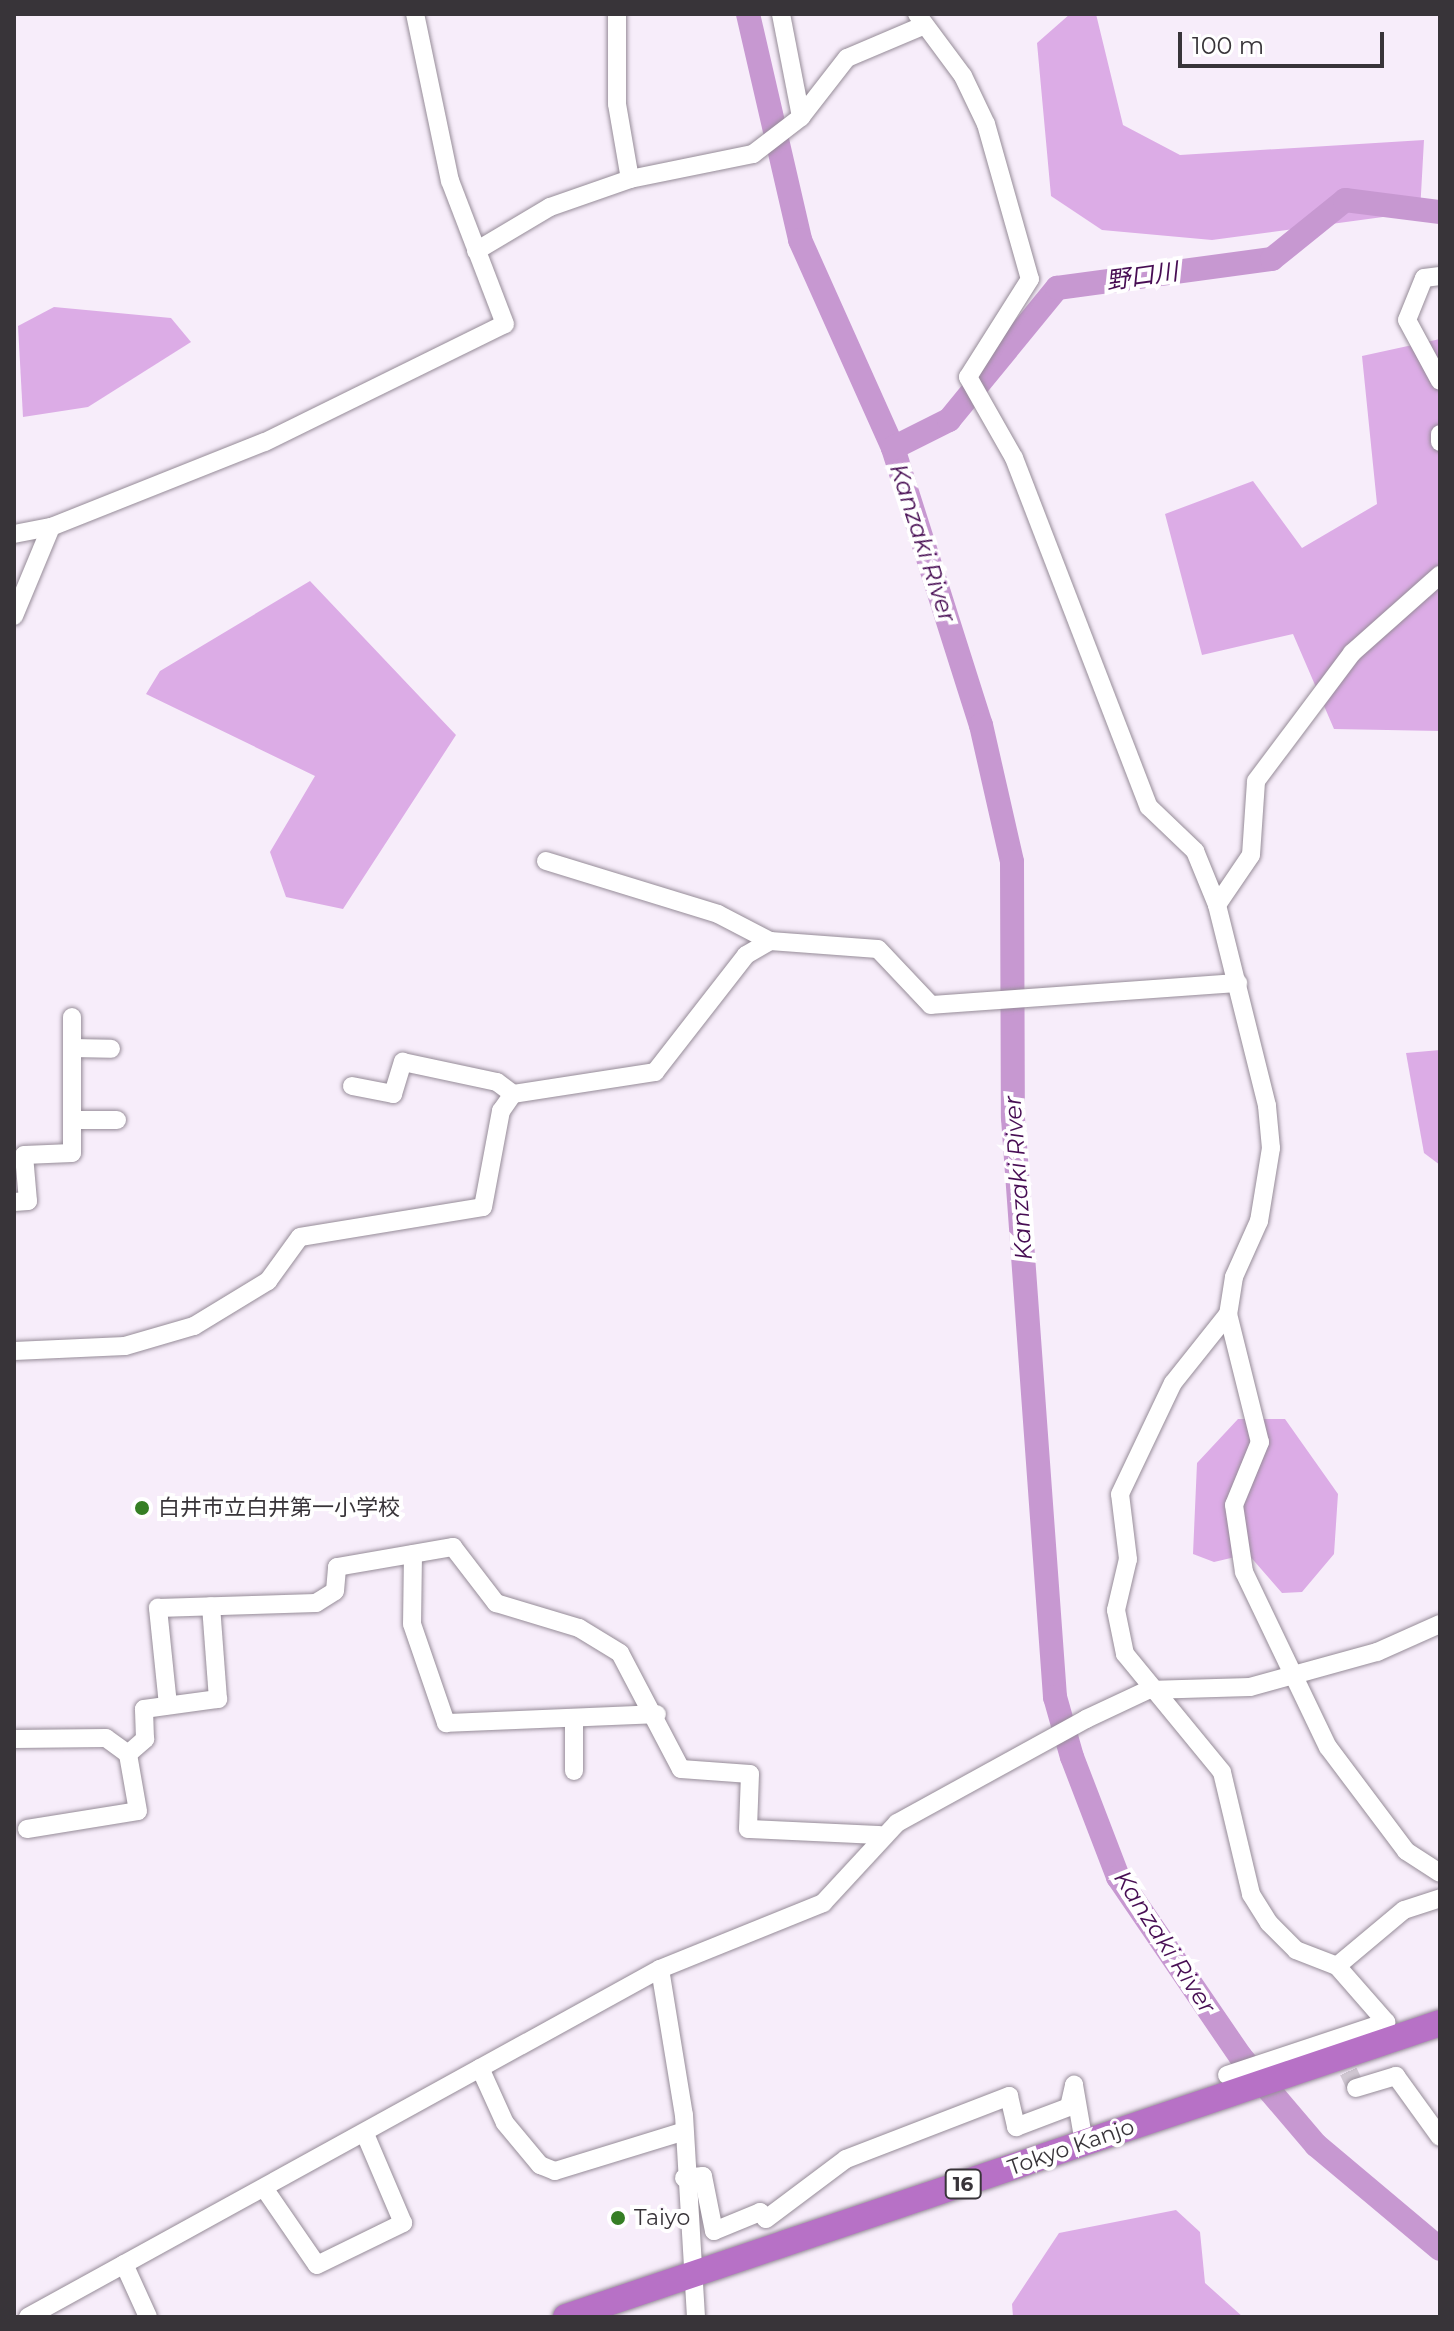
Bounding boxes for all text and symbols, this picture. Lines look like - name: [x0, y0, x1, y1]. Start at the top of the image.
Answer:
- scale bar: [1182, 16, 1388, 66]
- text: 100 m: [1192, 31, 1264, 60]
- water label: 野口川: [1104, 257, 1180, 295]
- water label: Kanzaki River: [884, 460, 962, 626]
- water label: Kanzaki River: [998, 1095, 1038, 1261]
- place label: 白井市立白井第一小学校: [158, 1495, 400, 1521]
- marker: 白井市立白井第一小学校: [133, 1499, 151, 1517]
- water label: Kanzaki River: [1108, 1865, 1222, 2019]
- street label: Tokyo Kanjo: [1004, 2113, 1138, 2181]
- road number: 16: [943, 2168, 983, 2200]
- place label: Taiyo: [634, 2205, 690, 2231]
- marker: Taiyo: [609, 2209, 627, 2227]

